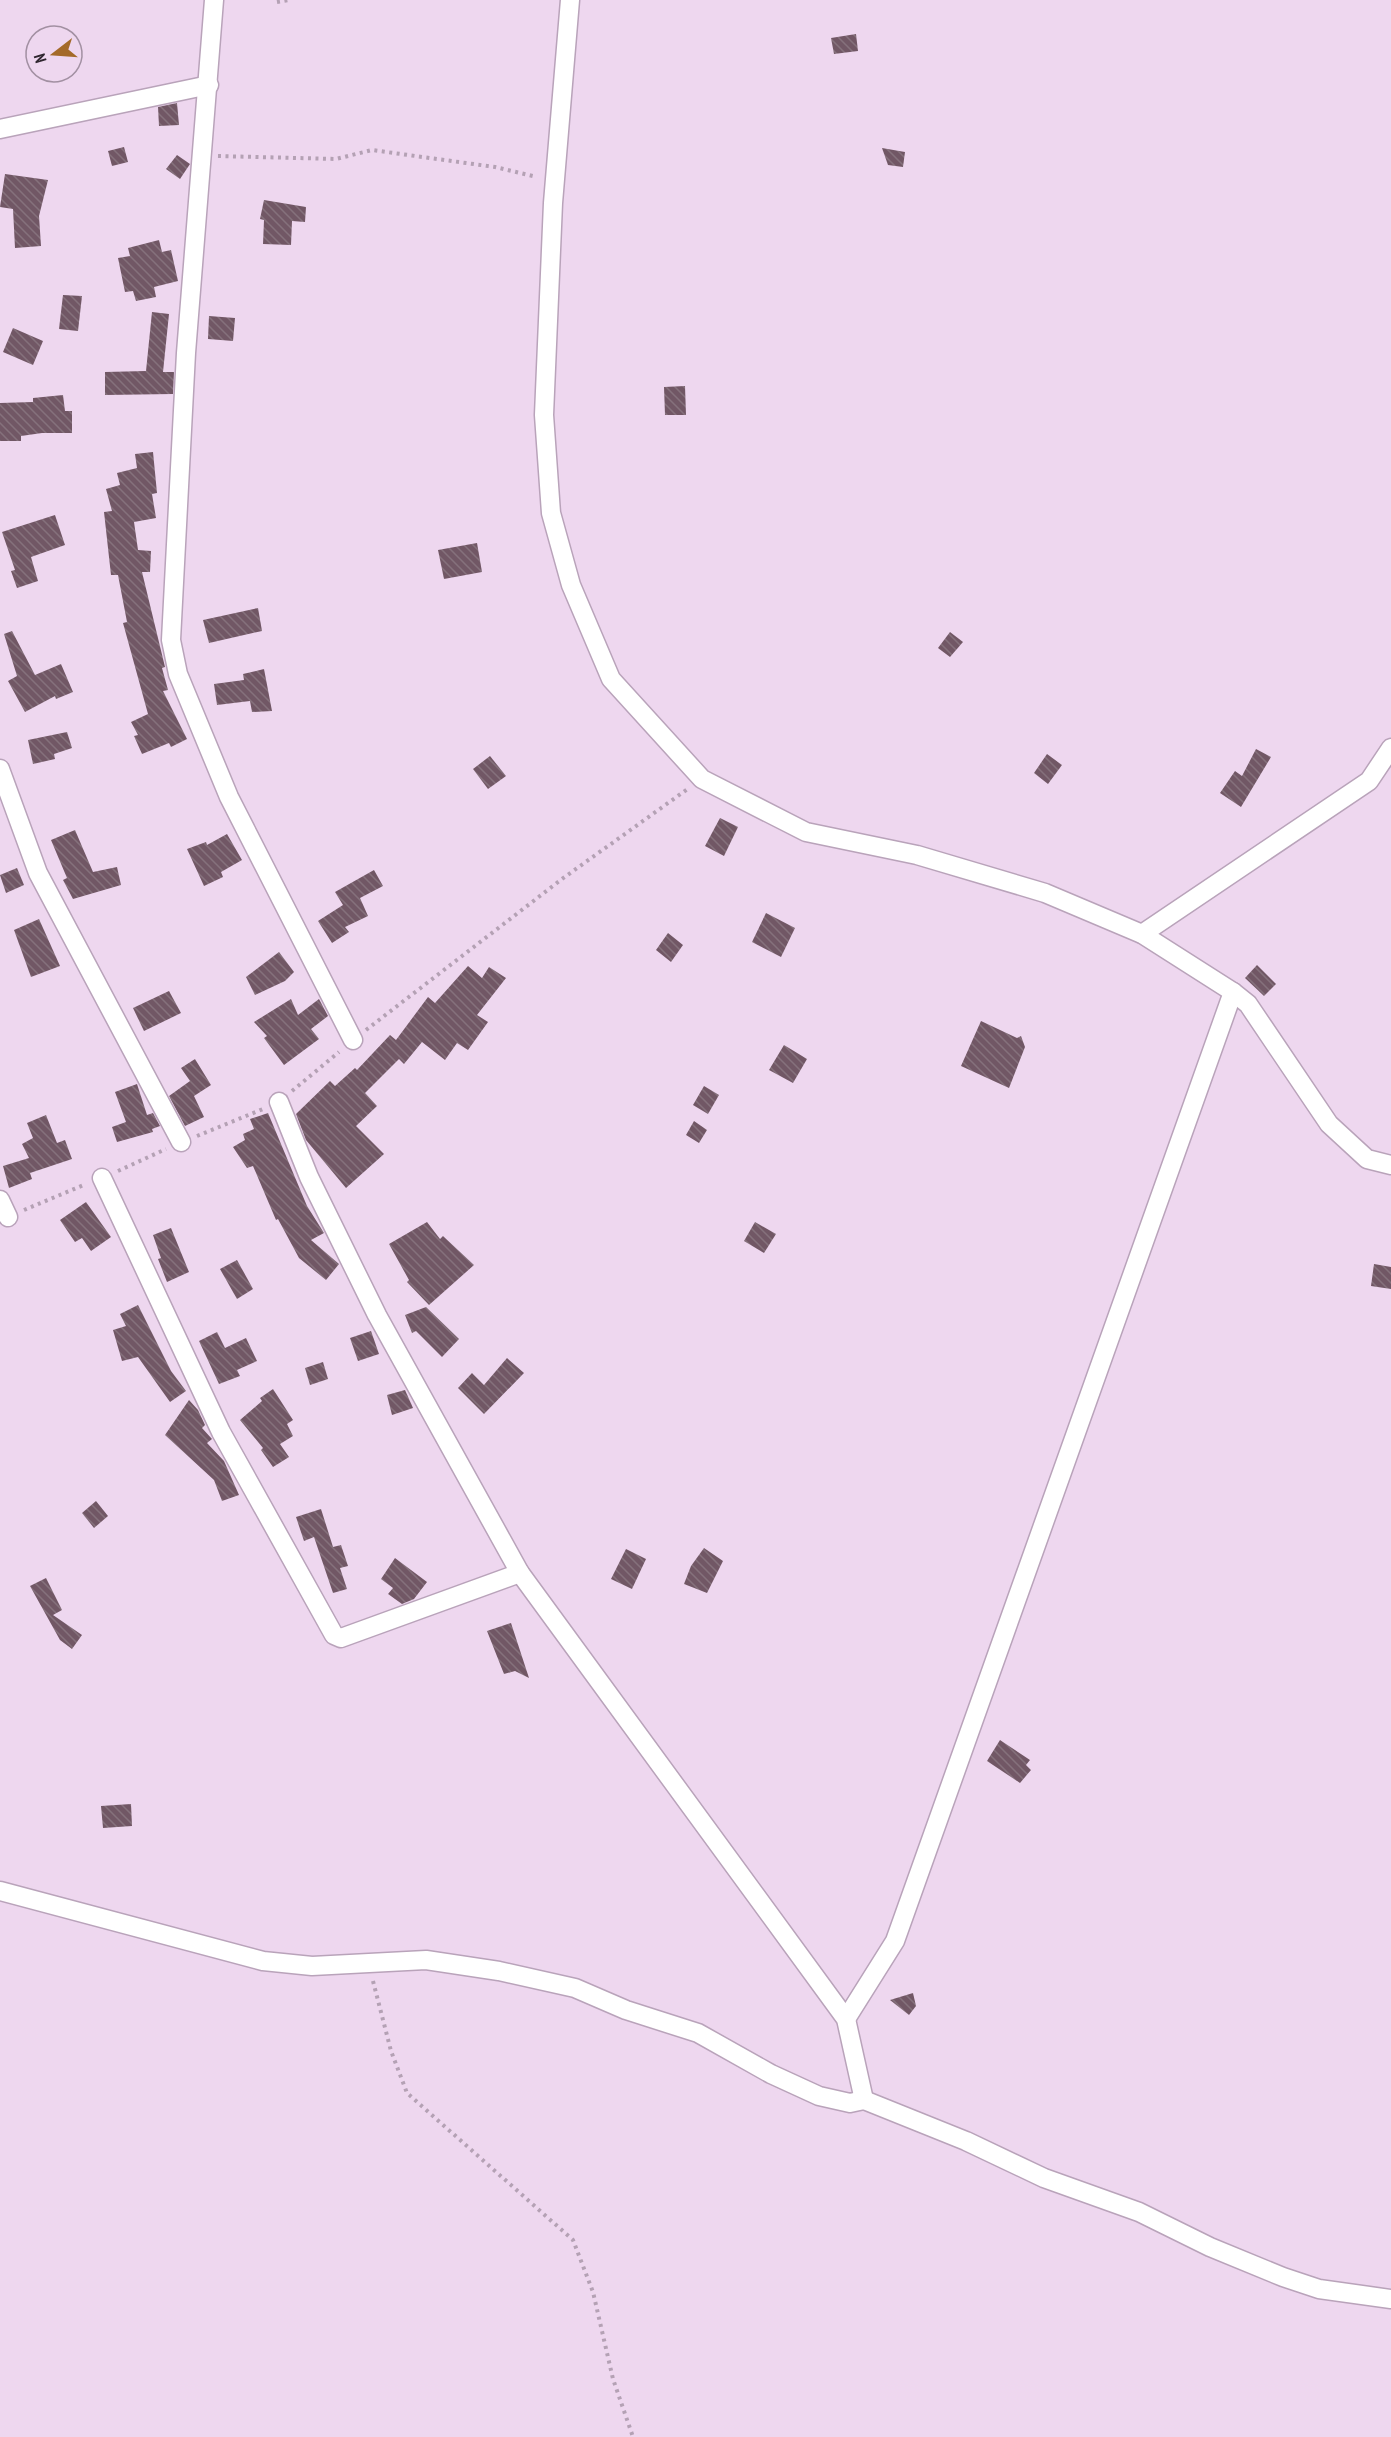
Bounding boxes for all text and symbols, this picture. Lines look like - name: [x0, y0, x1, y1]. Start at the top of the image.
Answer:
- north arrow: [24, 24, 84, 84]
- text: N: [29, 51, 50, 65]

